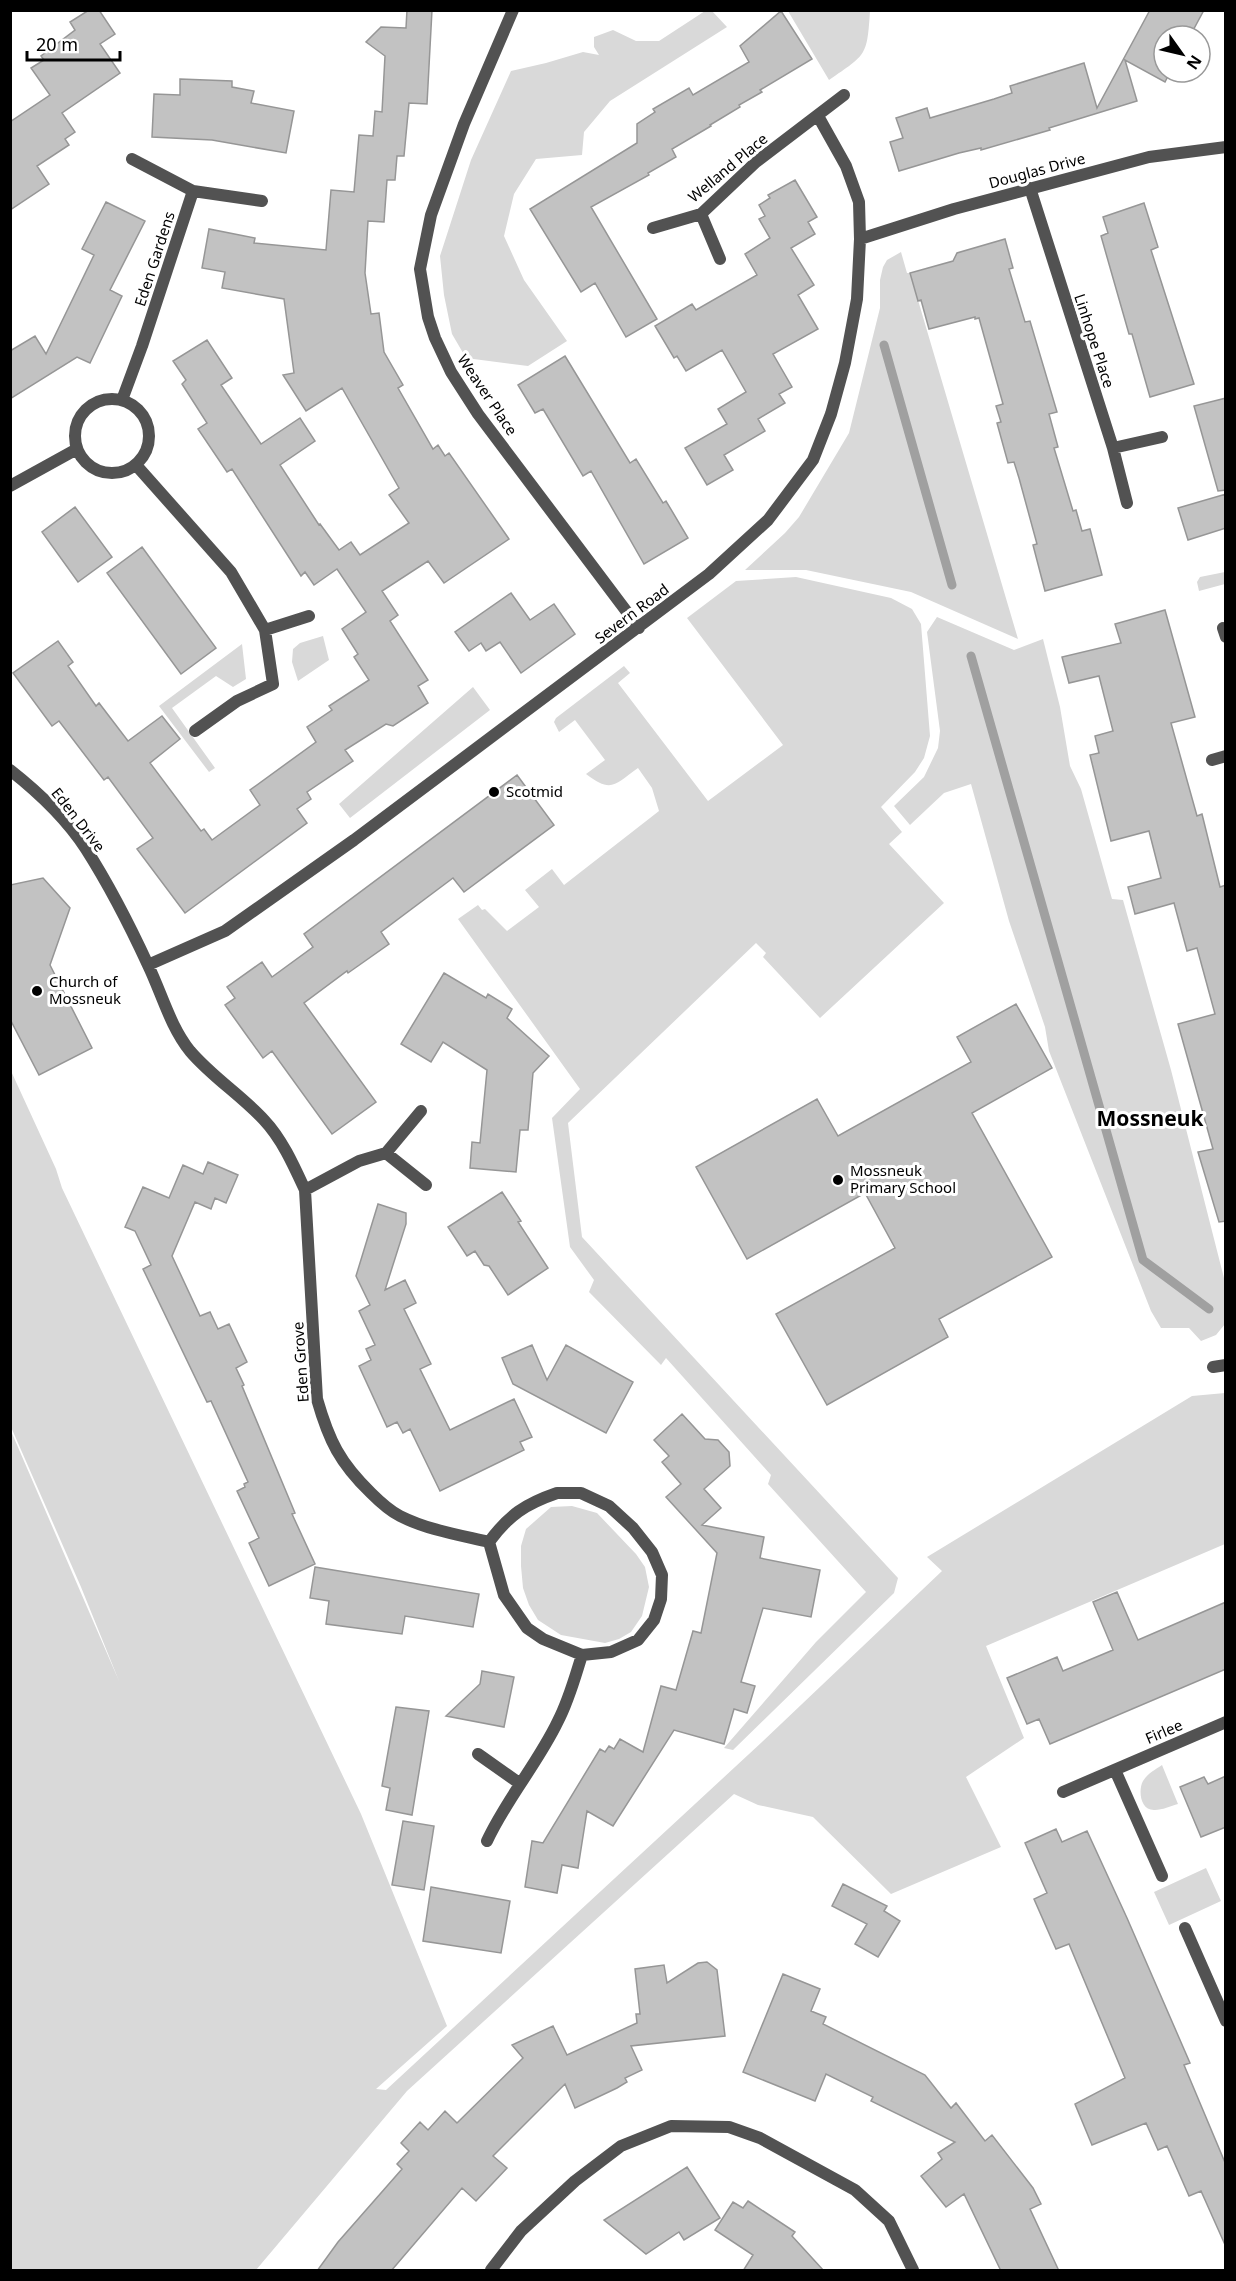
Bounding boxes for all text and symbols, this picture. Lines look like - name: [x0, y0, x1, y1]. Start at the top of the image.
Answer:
- scale bar: [27, 24, 120, 62]
- north arrow: [1152, 24, 1212, 84]
- text: 20 m: [36, 32, 78, 56]
- text: N: [1182, 51, 1207, 74]
- street label: Welland Place: [684, 128, 771, 206]
- street label: Douglas Drive: [986, 148, 1087, 193]
- street label: Eden Gardens: [129, 209, 179, 309]
- street label: Linhope Place: [1070, 291, 1120, 390]
- street label: Weaver Place: [453, 350, 522, 439]
- street label: Severn Road: [590, 579, 673, 648]
- place label: Scotmid: [506, 781, 563, 801]
- street label: Eden Drive: [47, 783, 110, 856]
- marker: Scotmid: [487, 785, 501, 799]
- place label: Church of Mossneuk: [49, 971, 121, 1008]
- marker: Church of Mossneuk: [30, 984, 44, 998]
- district label: Mossneuk: [1097, 1104, 1204, 1132]
- place label: Mossneuk Primary School: [850, 1160, 956, 1197]
- marker: Mossneuk Primary School: [831, 1173, 845, 1187]
- street label: Eden Grove: [287, 1321, 313, 1403]
- street label: Firlee: [1142, 1714, 1185, 1748]

